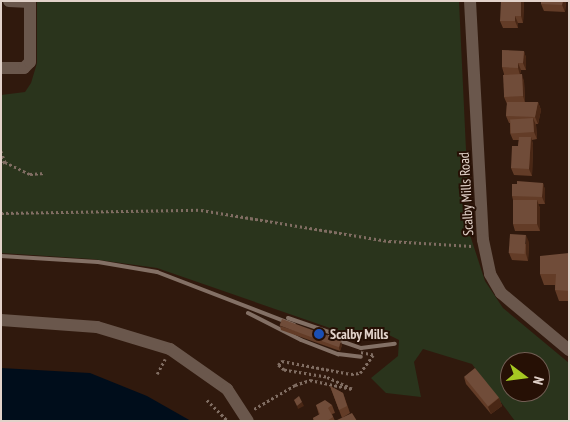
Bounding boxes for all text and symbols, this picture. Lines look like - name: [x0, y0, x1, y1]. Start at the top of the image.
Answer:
- street label: Scalby Mills Road: [455, 152, 477, 236]
- place label: Scalby Mills: [330, 326, 389, 342]
- marker: Scalby Mills: [312, 327, 326, 341]
- north arrow: [500, 352, 550, 402]
- text: N: [529, 375, 548, 387]

